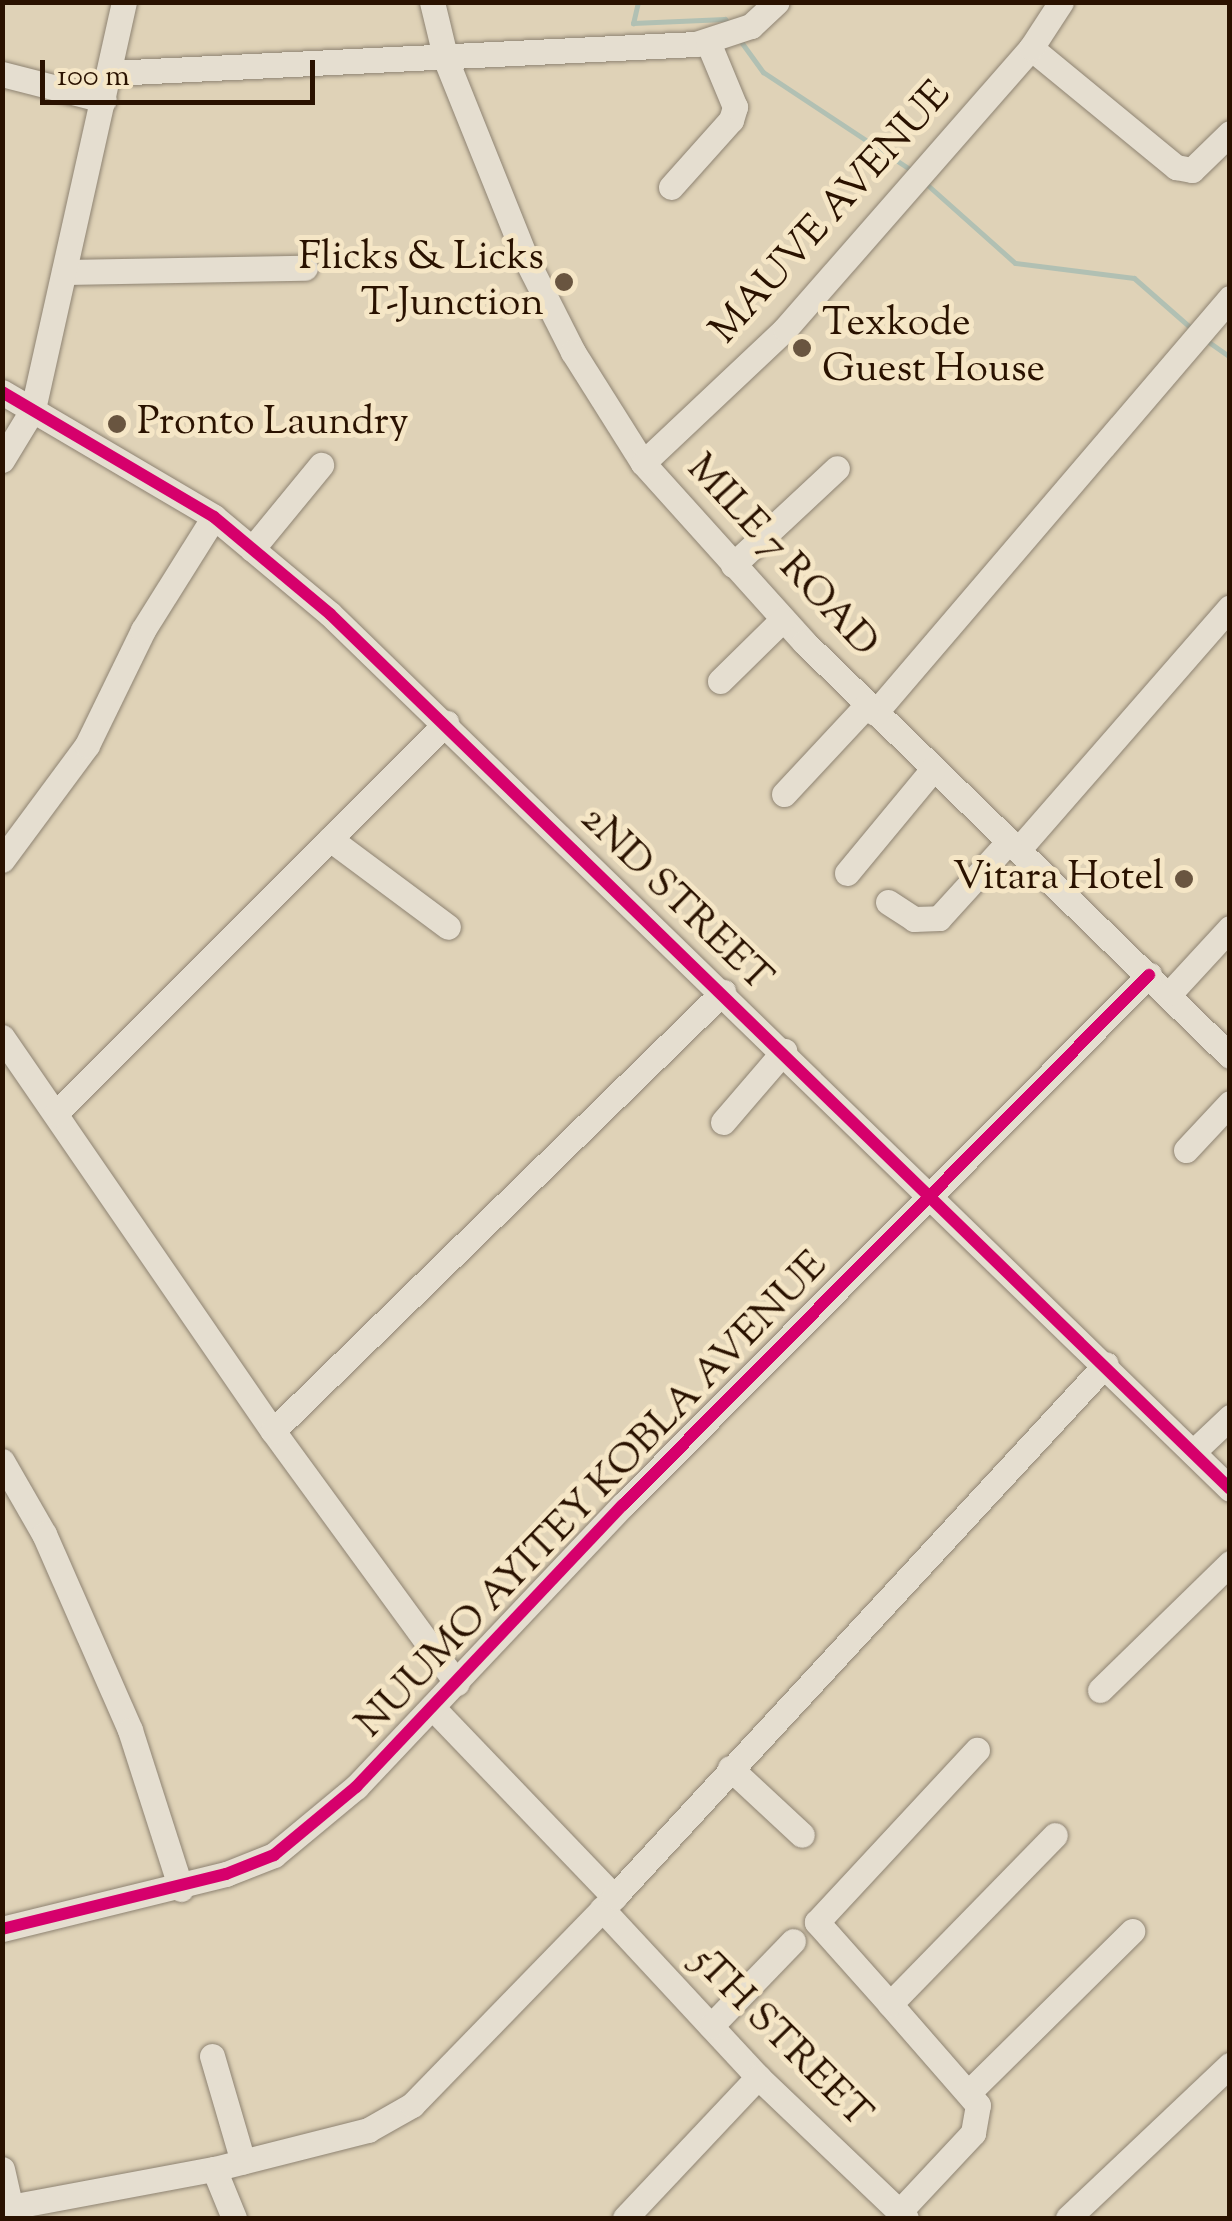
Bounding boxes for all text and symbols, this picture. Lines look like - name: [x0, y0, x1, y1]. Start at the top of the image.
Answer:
- scale bar: [45, 40, 320, 102]
- text: 100 m: [57, 56, 130, 99]
- street label: MAUVE AVENUE: [702, 73, 962, 355]
- place label: Flicks & Licks T-Junction: [299, 235, 544, 329]
- marker: Flicks & Licks T-Junction: [553, 271, 575, 293]
- place label: Texkode Guest House: [822, 301, 1045, 395]
- marker: Texkode Guest House: [791, 337, 813, 359]
- place label: Pronto Laundry: [137, 400, 409, 448]
- marker: Pronto Laundry: [106, 413, 128, 435]
- street label: MILE 7 ROAD: [675, 446, 887, 668]
- street label: 2ND STREET: [569, 797, 781, 1003]
- place label: Vitara Hotel: [953, 855, 1164, 903]
- marker: Vitara Hotel: [1173, 868, 1195, 890]
- street label: NUUMO AYITEY KOBLA AVENUE: [348, 1243, 838, 1749]
- street label: 5TH STREET: [680, 1939, 880, 2139]

